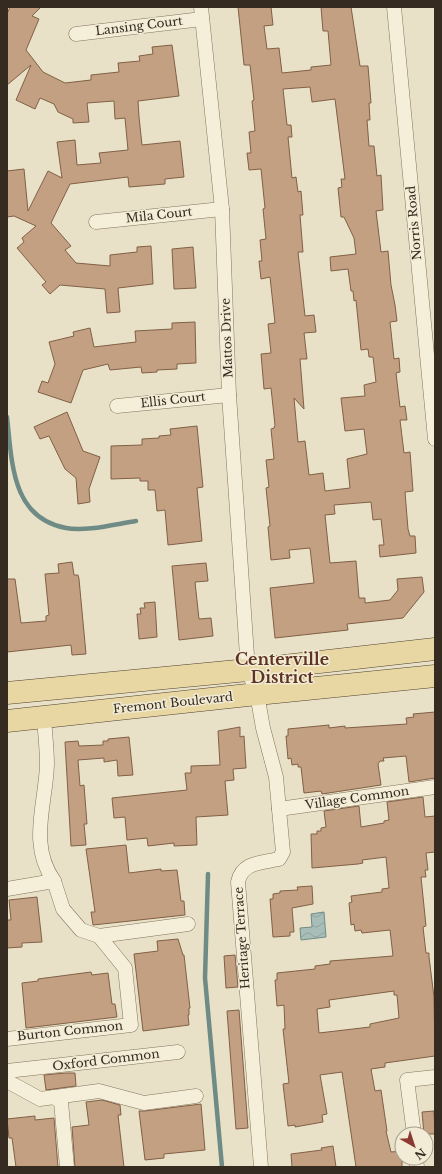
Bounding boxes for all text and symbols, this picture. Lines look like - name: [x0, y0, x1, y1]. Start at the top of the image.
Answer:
- street label: Lansing Court: [94, 13, 184, 38]
- street label: Norris Road: [403, 185, 424, 261]
- street label: Mila Court: [125, 204, 193, 225]
- street label: Mattos Drive: [218, 298, 235, 378]
- street label: Ellis Court: [140, 389, 207, 410]
- district label: Centerville District: [235, 649, 329, 687]
- street label: Fremont Boulevard: [112, 689, 234, 716]
- street label: Village Common: [303, 783, 410, 812]
- street label: Heritage Terrace: [230, 886, 253, 990]
- street label: Burton Common: [16, 1017, 124, 1044]
- street label: Oxford Common: [52, 1046, 160, 1074]
- north arrow: [394, 1126, 434, 1166]
- text: N: [411, 1145, 429, 1163]

